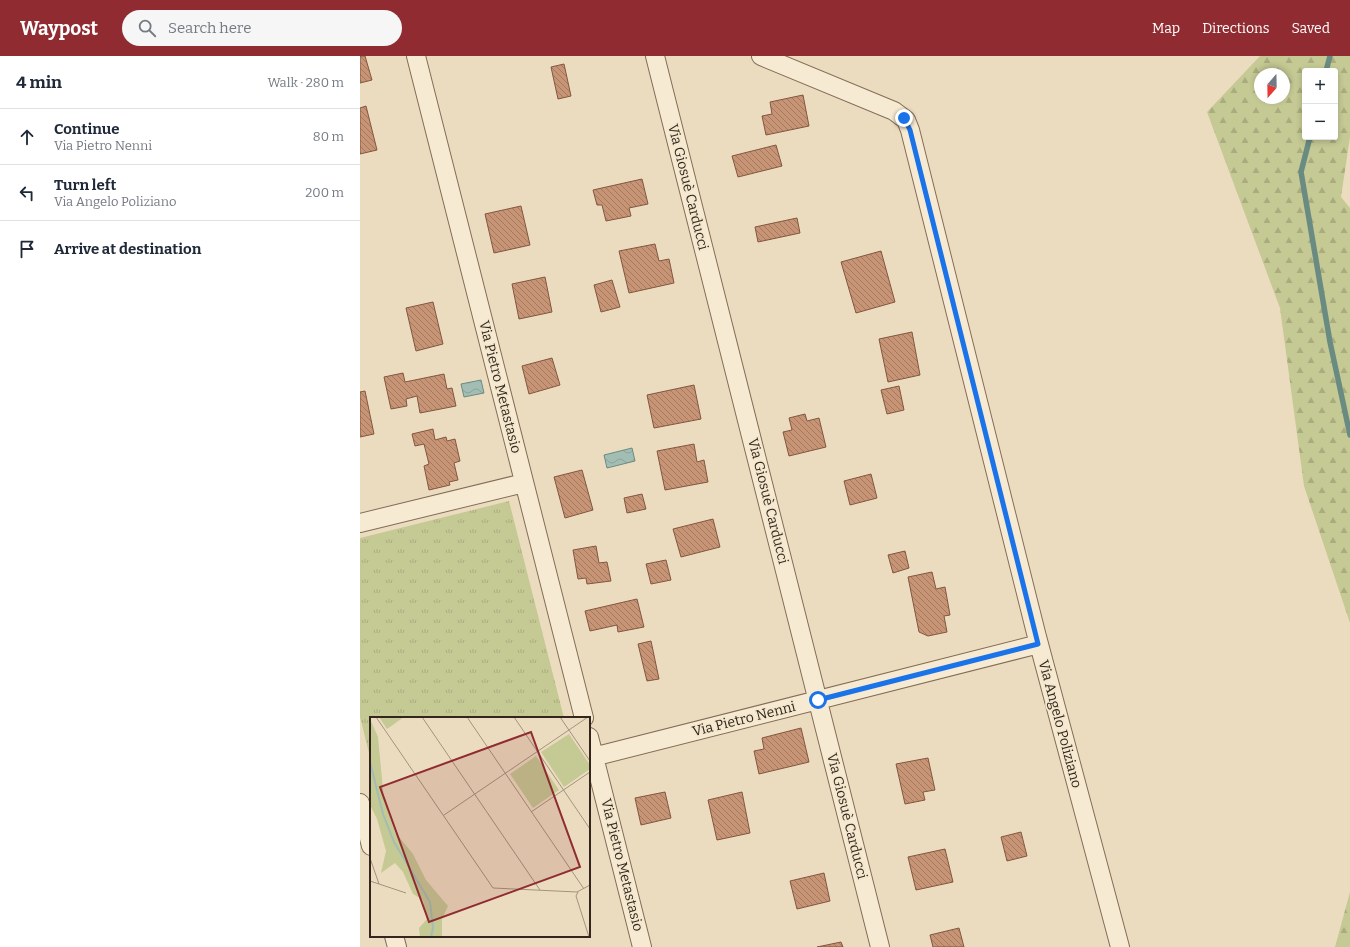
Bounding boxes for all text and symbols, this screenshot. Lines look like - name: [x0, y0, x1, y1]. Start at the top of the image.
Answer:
- search box: [122, 10, 402, 46]
- text: Waypost: [20, 17, 98, 40]
- icon: search: [136, 17, 158, 39]
- text: Search here: [168, 19, 251, 37]
- text: Map: [1152, 20, 1180, 37]
- text: Directions: [1202, 20, 1270, 37]
- text: Saved: [1292, 20, 1330, 37]
- north arrow: [1254, 68, 1290, 104]
- map controls: [1302, 68, 1338, 140]
- button: +: [1302, 68, 1338, 104]
- text: 4 min: [16, 72, 62, 93]
- text: Walk · 280 m: [267, 75, 344, 90]
- button: −: [1302, 104, 1338, 140]
- route end: [895, 109, 913, 127]
- text: Continue: [54, 120, 120, 138]
- street label: Via Giosuè Carducci: [664, 122, 712, 252]
- icon: ahead: [16, 126, 38, 148]
- text: 80 m: [313, 129, 344, 144]
- text: Via Pietro Nenni: [54, 138, 152, 153]
- text: Turn left: [54, 176, 116, 194]
- icon: left: [16, 182, 38, 204]
- text: 200 m: [305, 185, 344, 200]
- text: Via Angelo Poliziano: [54, 194, 176, 209]
- icon: arrive: [16, 238, 38, 260]
- text: Arrive at destination: [54, 240, 201, 258]
- street label: Via Pietro Metastasio: [475, 319, 525, 455]
- street label: Via Giosuè Carducci: [744, 436, 792, 566]
- street label: Via Angelo Poliziano: [1035, 658, 1085, 790]
- route start: [809, 691, 827, 709]
- street label: Via Pietro Nenni: [691, 698, 797, 740]
- inset map: [370, 717, 590, 937]
- street label: Via Giosuè Carducci: [823, 751, 871, 881]
- street label: Via Pietro Metastasio: [597, 797, 647, 933]

